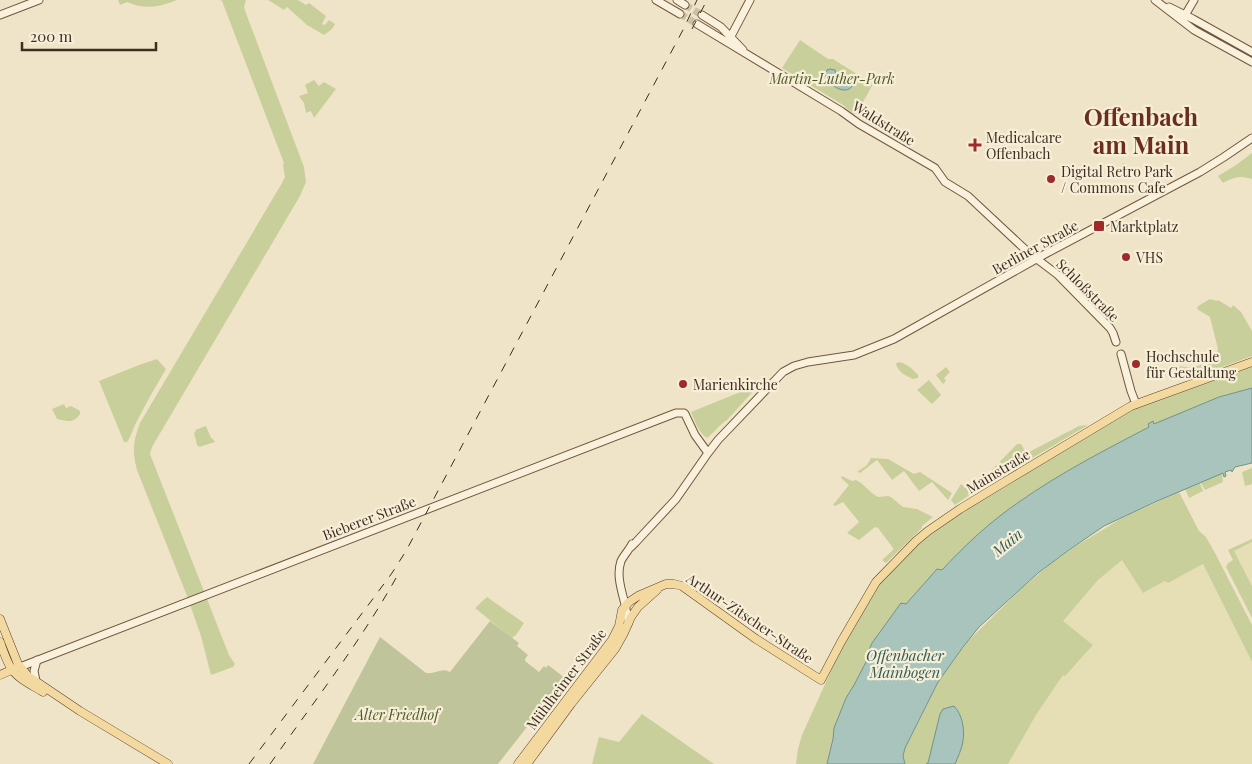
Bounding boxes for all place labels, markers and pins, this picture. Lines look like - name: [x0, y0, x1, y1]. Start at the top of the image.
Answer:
- place label: Medicalcare Offenbach: [986, 128, 1062, 163]
- marker: Medicalcare Offenbach: [968, 138, 982, 152]
- place label: Digital Retro Park / Commons Cafe: [1061, 162, 1173, 197]
- marker: Digital Retro Park / Commons Cafe: [1045, 173, 1057, 185]
- place label: Marktplatz: [1110, 217, 1179, 236]
- marker: Marktplatz: [1092, 219, 1106, 233]
- place label: VHS: [1135, 248, 1163, 267]
- marker: VHS: [1120, 251, 1132, 263]
- place label: Hochschule für Gestaltung: [1146, 347, 1237, 382]
- marker: Hochschule für Gestaltung: [1130, 358, 1142, 370]
- place label: Marienkirche: [693, 375, 778, 394]
- marker: Marienkirche: [677, 378, 689, 390]

